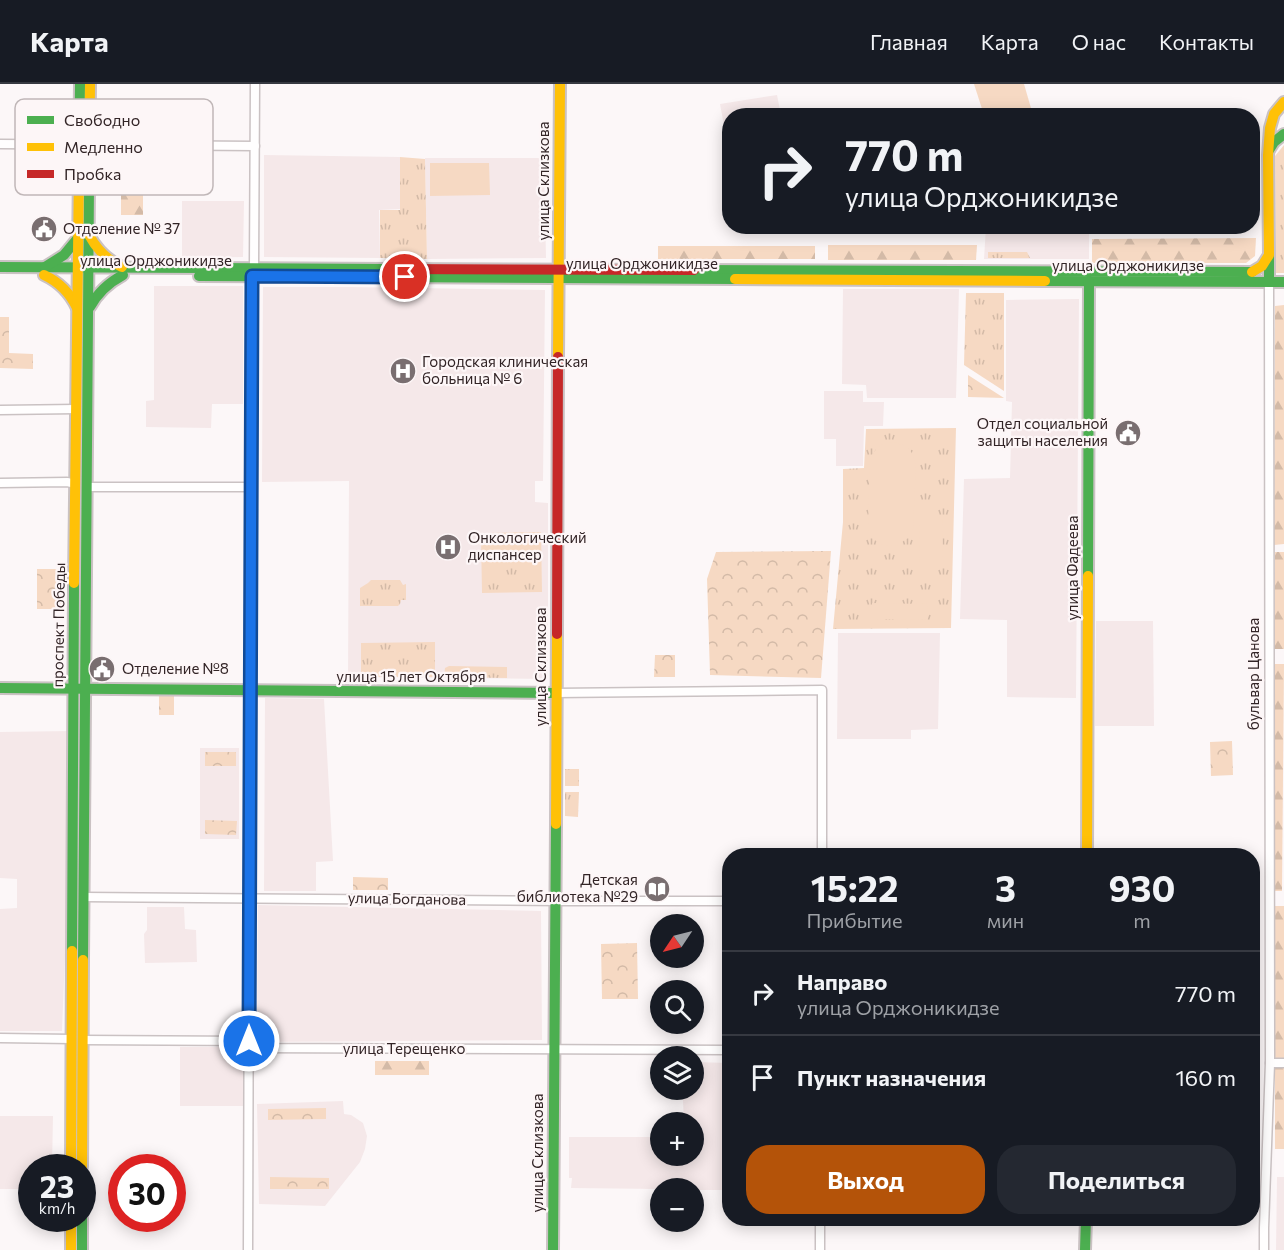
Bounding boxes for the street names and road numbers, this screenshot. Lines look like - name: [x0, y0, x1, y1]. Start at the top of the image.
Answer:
- street label: улица Склизкова: [534, 121, 552, 241]
- street label: улица Орджоникидзе: [80, 251, 232, 269]
- street label: улица Орджоникидзе: [566, 254, 718, 272]
- street label: улица Орджоникидзе: [1052, 256, 1204, 274]
- street label: улица Фадеева: [1063, 516, 1081, 620]
- street label: проспект Победы: [48, 562, 68, 688]
- street label: улица Склизкова: [531, 607, 549, 727]
- street label: бульвар Цанова: [1244, 618, 1262, 730]
- street label: улица 15 лет Октября: [336, 667, 486, 685]
- street label: улица Богданова: [348, 888, 466, 908]
- street label: улица Терещенко: [343, 1039, 465, 1057]
- street label: улица Склизкова: [528, 1093, 546, 1213]

